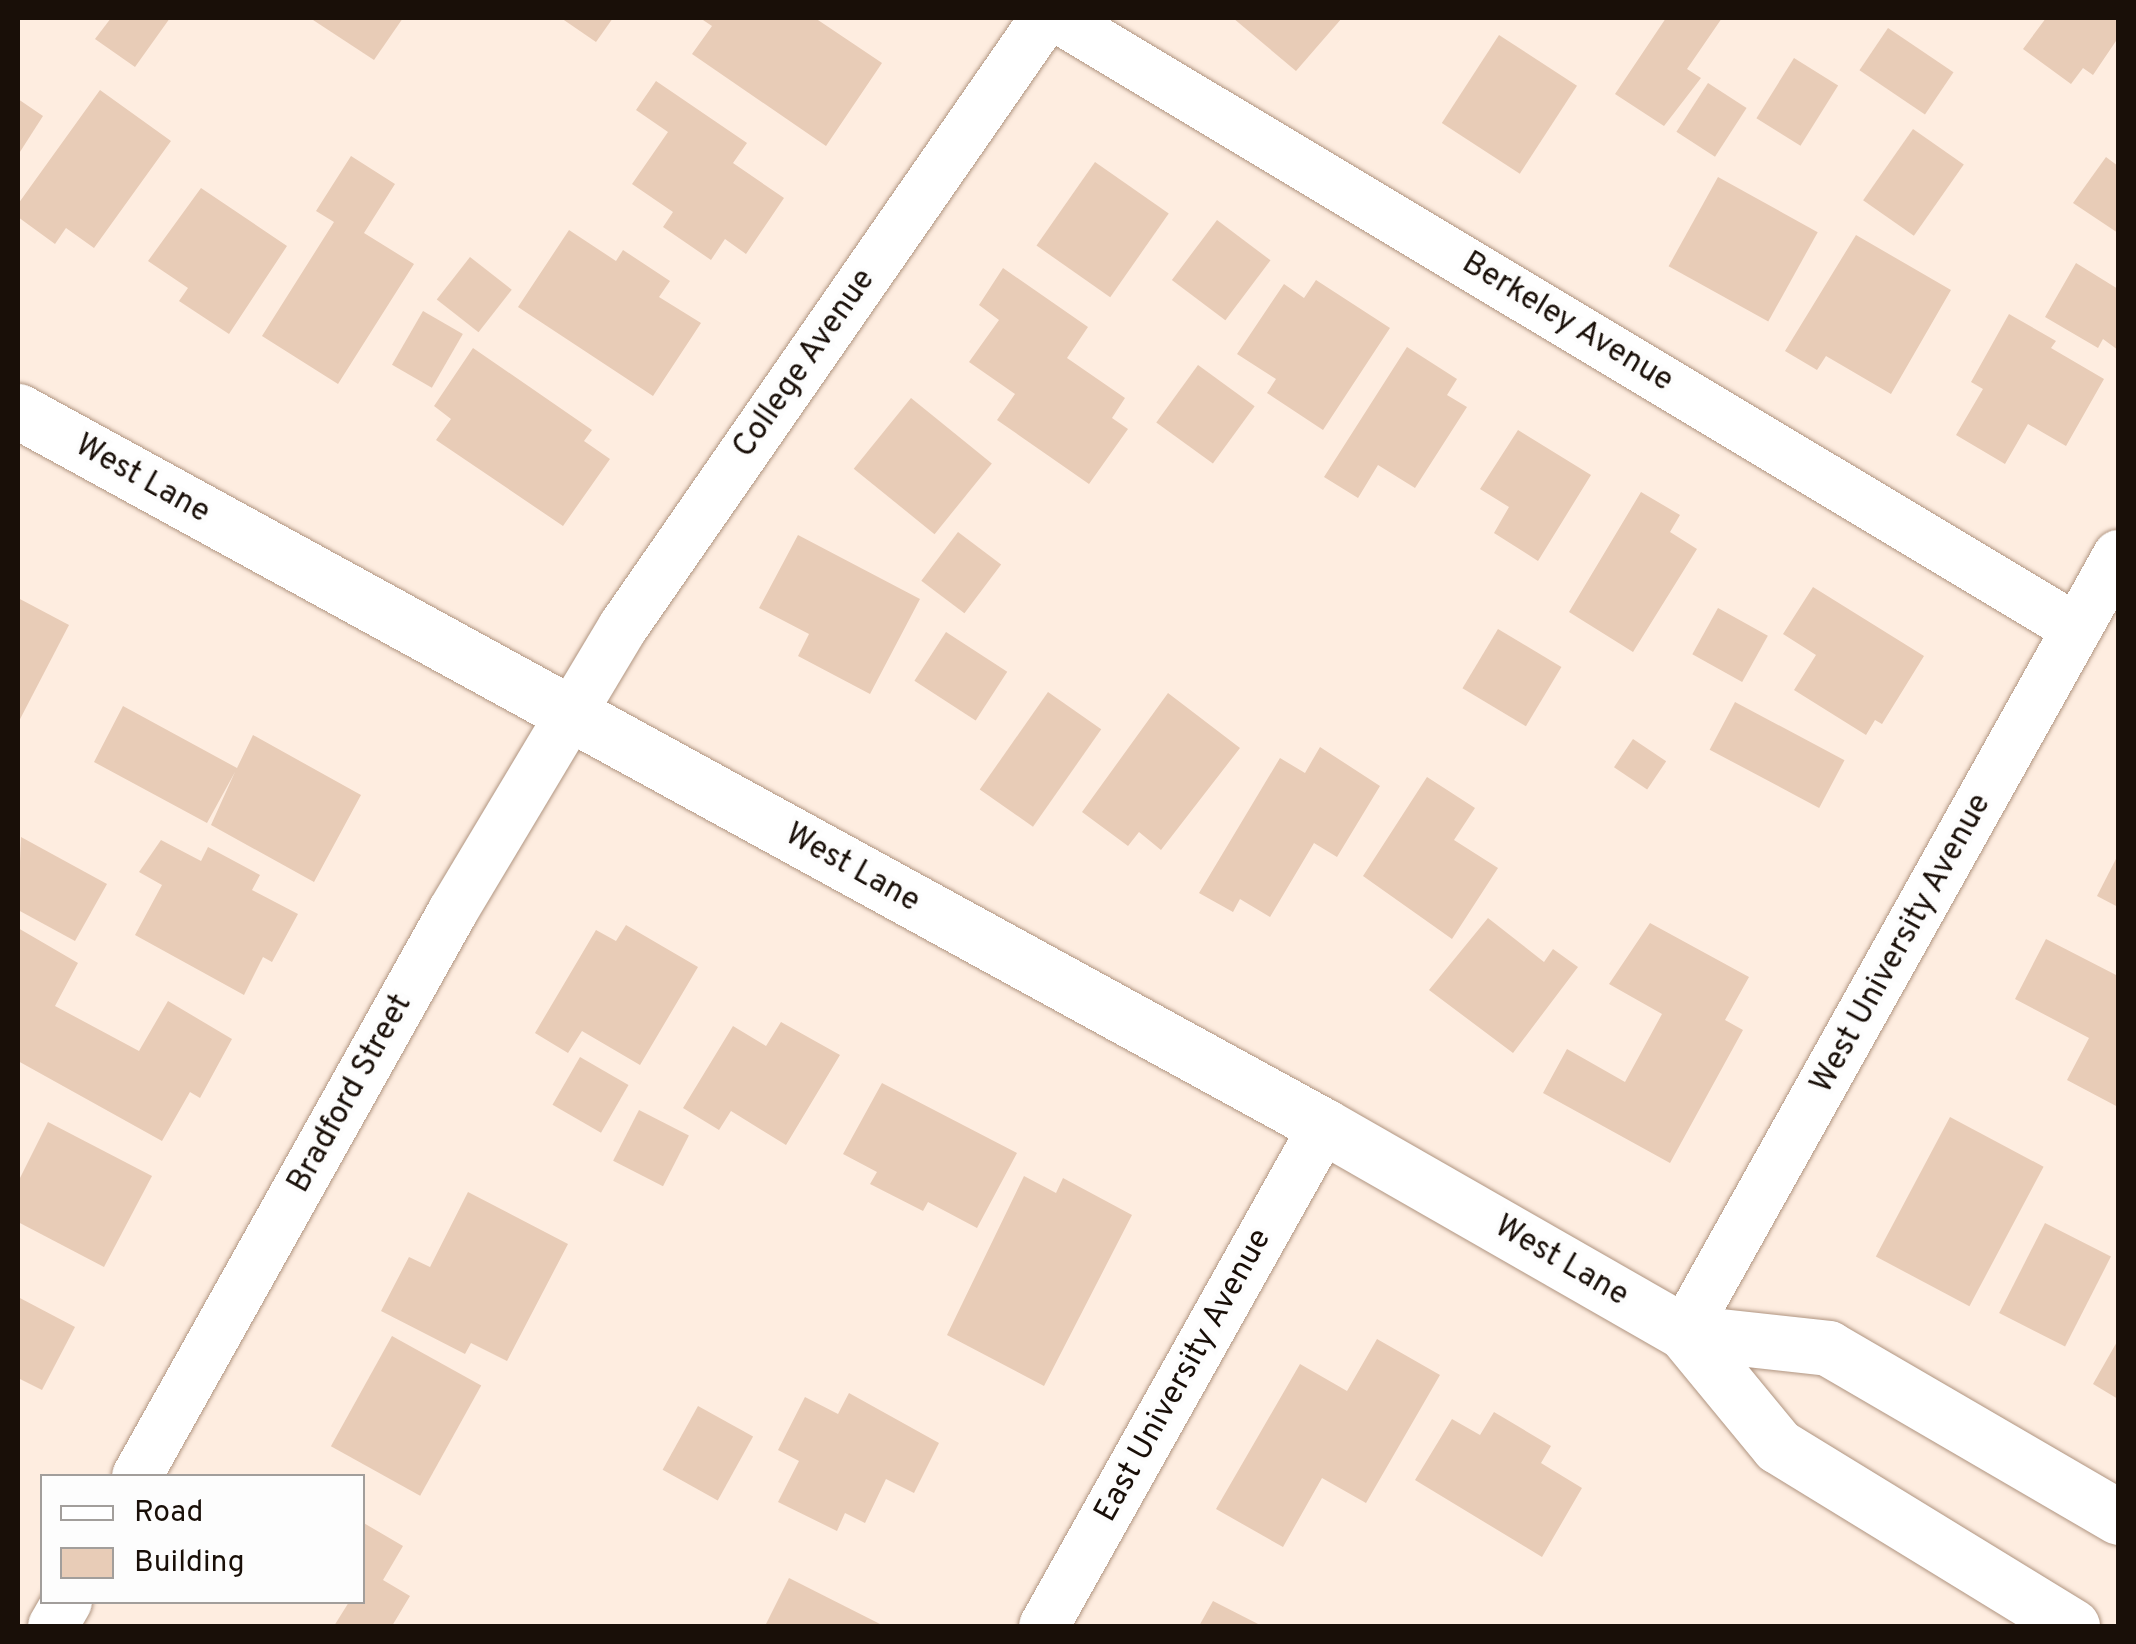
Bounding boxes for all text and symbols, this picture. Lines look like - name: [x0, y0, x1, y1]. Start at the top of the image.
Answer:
- street label: Berkeley Avenue: [1454, 245, 1680, 401]
- street label: College Avenue: [725, 262, 885, 466]
- street label: West Lane: [68, 427, 216, 533]
- street label: West University Avenue: [1803, 787, 2001, 1101]
- street label: West Lane: [778, 816, 926, 922]
- street label: Bradford Street: [281, 988, 421, 1200]
- street label: West Lane: [1487, 1208, 1635, 1316]
- street label: East University Avenue: [1087, 1222, 1281, 1530]
- legend: [40, 1474, 365, 1604]
- text: Road: [134, 1495, 203, 1532]
- text: Building: [134, 1545, 245, 1582]

